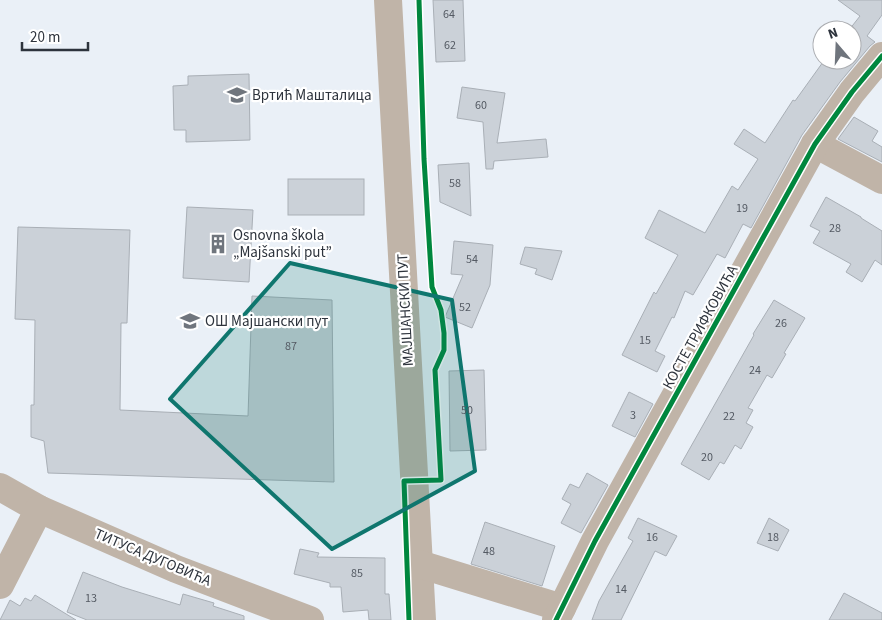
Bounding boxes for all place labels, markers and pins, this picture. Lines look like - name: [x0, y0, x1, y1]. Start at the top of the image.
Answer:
- school or university icon: Вртић Машталица: [226, 84, 248, 106]
- place label: Вртић Машталица: [252, 85, 372, 106]
- place label: Osnovna škola „Majšanski put”: [233, 225, 332, 263]
- building icon: Osnovna škola „Majšanski put”: [207, 233, 229, 255]
- school or university icon: ОШ Мајшански пут: [179, 310, 201, 332]
- place label: ОШ Мајшански пут: [205, 311, 329, 332]

